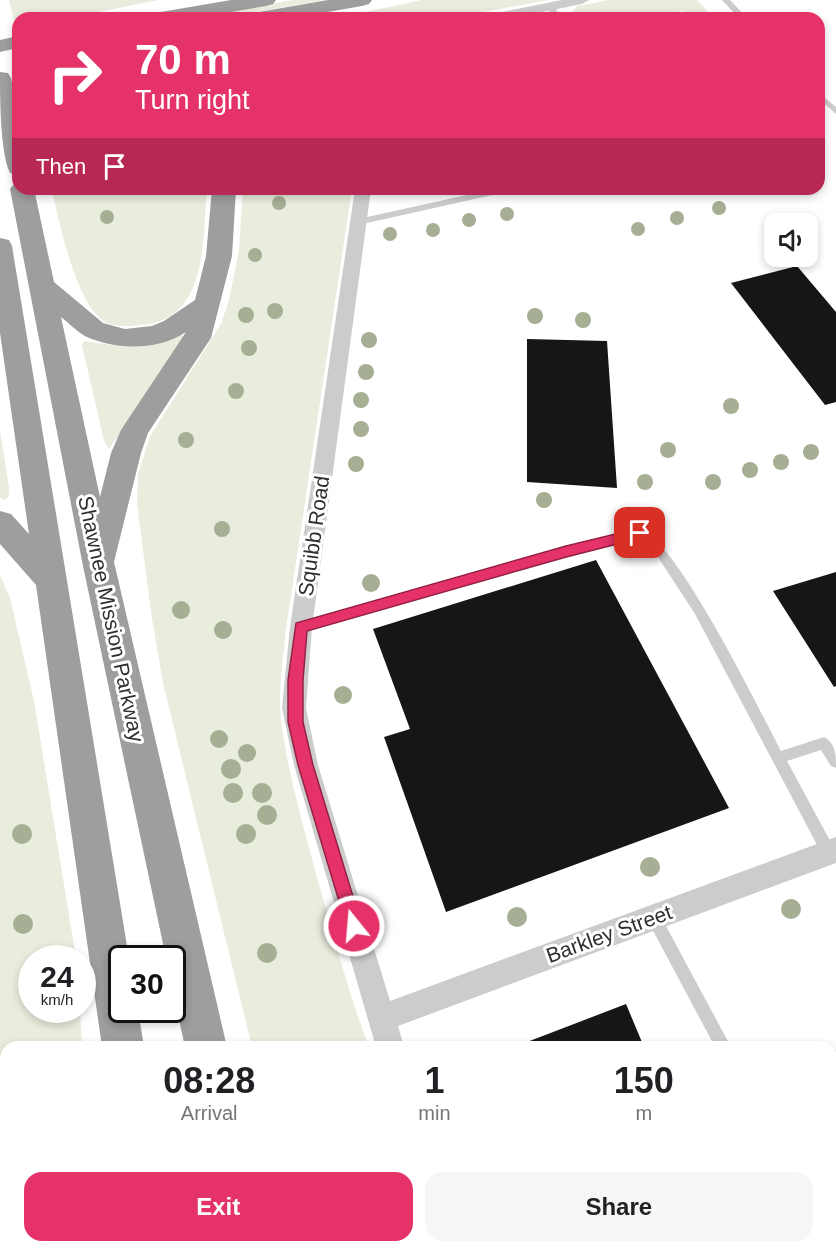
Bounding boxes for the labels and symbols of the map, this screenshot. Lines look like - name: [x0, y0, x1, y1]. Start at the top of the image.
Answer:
- street label: Squibb Road: [294, 474, 333, 598]
- street label: Shawnee Mission Parkway: [74, 494, 149, 745]
- pin: [614, 507, 665, 558]
- position arrow: [322, 894, 386, 958]
- street label: Barkley Street: [543, 900, 675, 967]
- speed limit sign: 30: [108, 945, 186, 1023]

